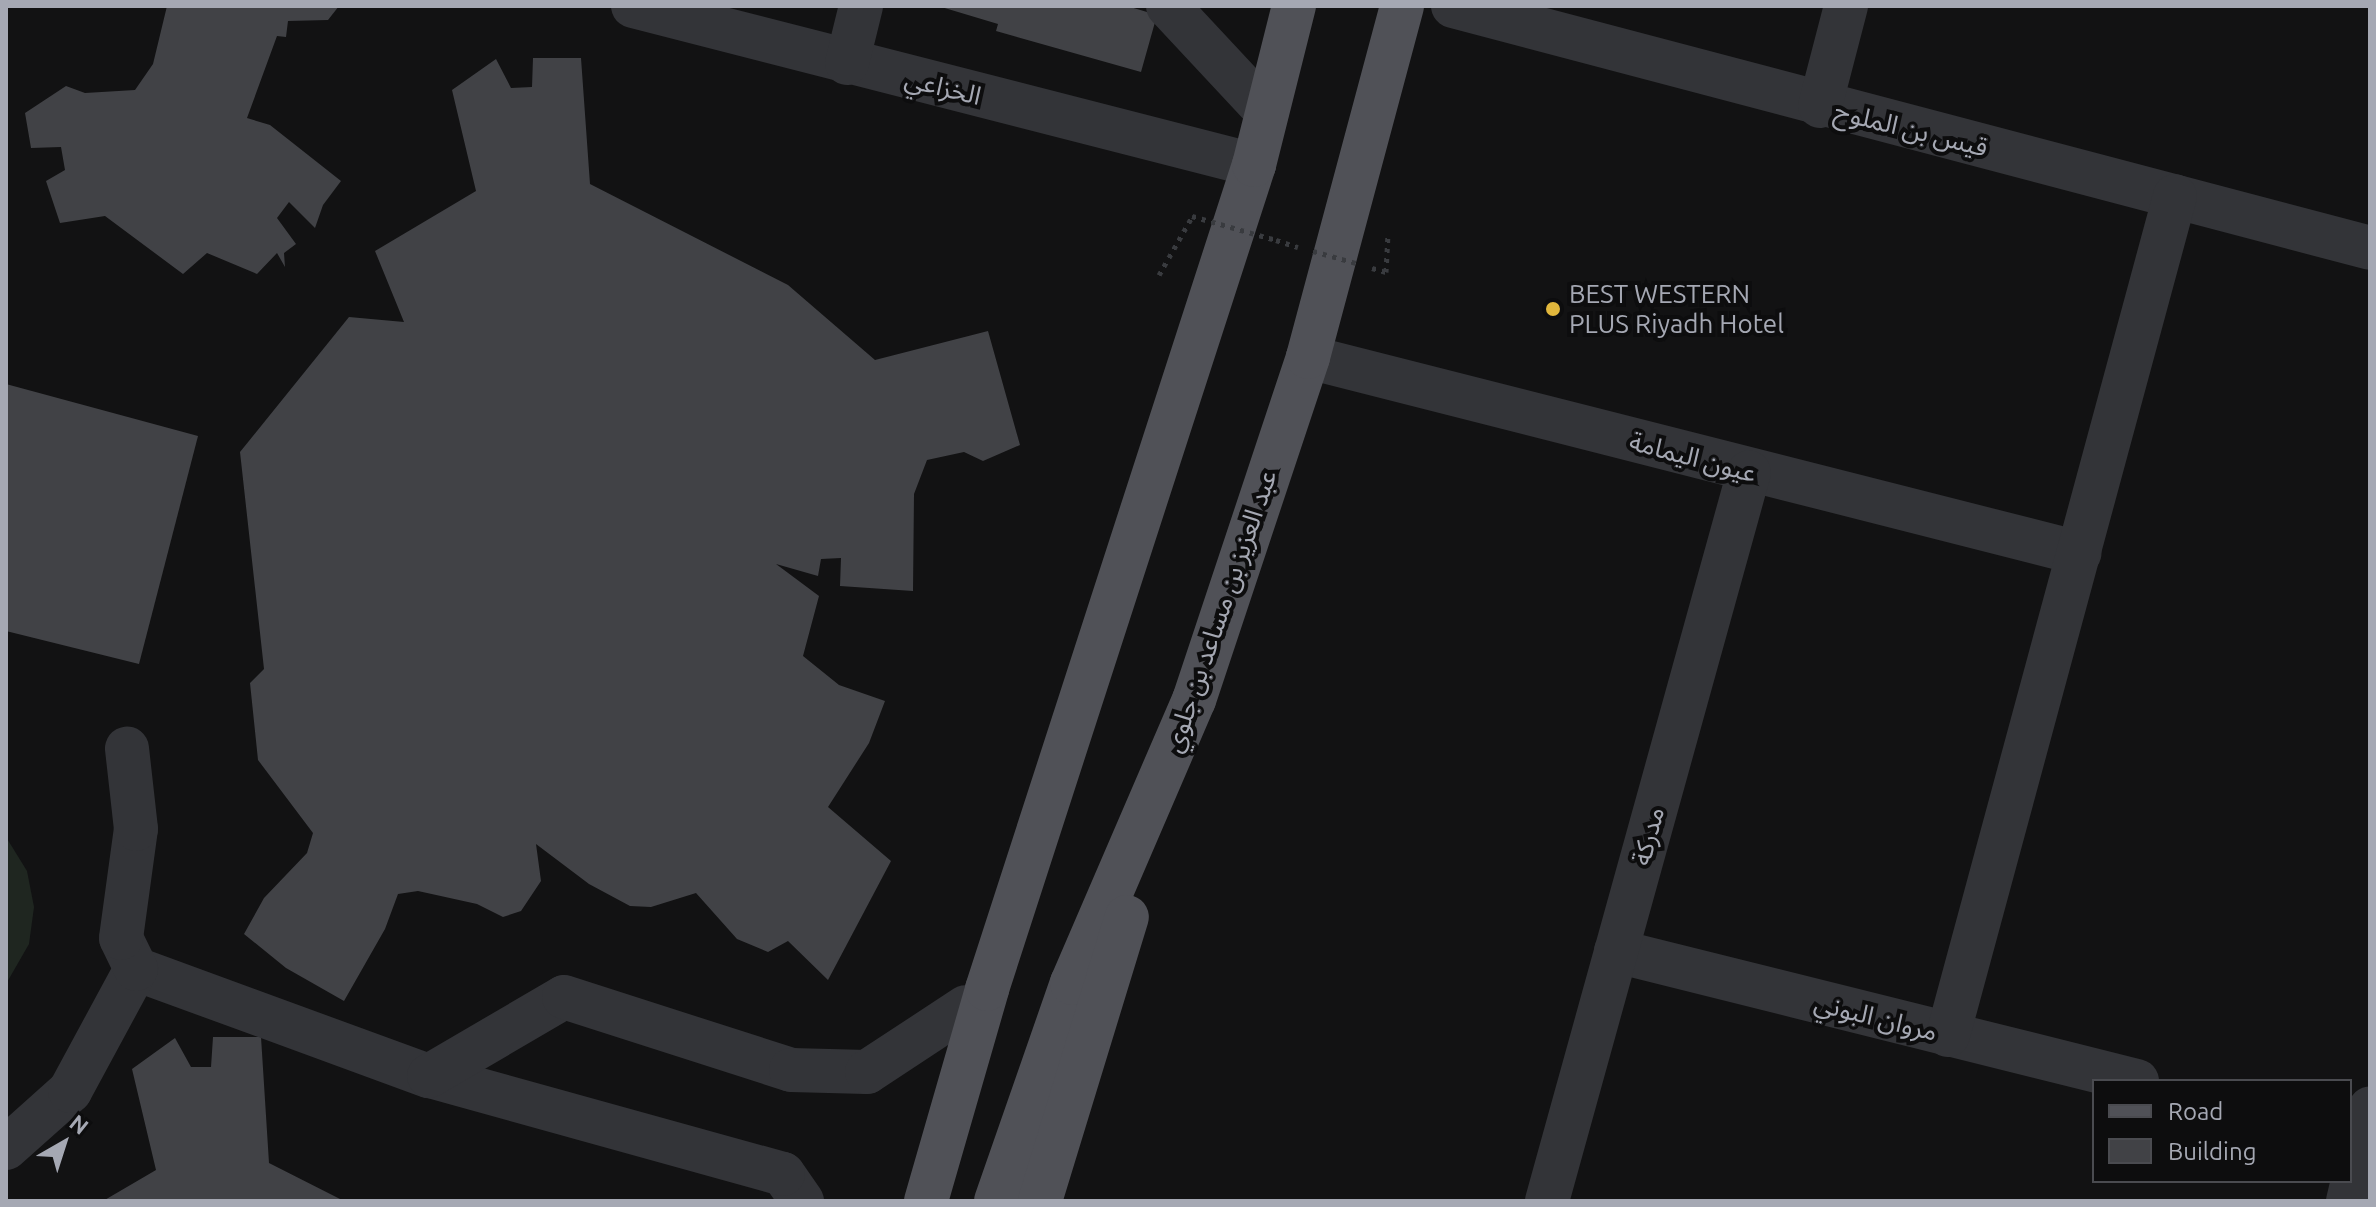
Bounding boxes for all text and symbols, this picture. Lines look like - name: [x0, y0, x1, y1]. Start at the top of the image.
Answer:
- street label: الخزاعي: [902, 62, 984, 112]
- street label: قيس بن الملوح: [1831, 95, 1991, 163]
- place label: BEST WESTERN PLUS Riyadh Hotel: [1569, 278, 1784, 340]
- marker: BEST WESTERN PLUS Riyadh Hotel: [1544, 300, 1562, 318]
- street label: عيون اليمامة: [1626, 425, 1760, 489]
- street label: عبد العزيز بن مساعد بن جلوي: [1157, 466, 1283, 756]
- street label: مدركة: [1625, 803, 1671, 869]
- street label: مروان البوني: [1811, 987, 1941, 1047]
- legend: [2092, 1079, 2352, 1183]
- text: Road: [2168, 1098, 2223, 1125]
- north arrow: [24, 1103, 104, 1183]
- text: N: [65, 1109, 94, 1139]
- text: Building: [2168, 1138, 2256, 1165]

